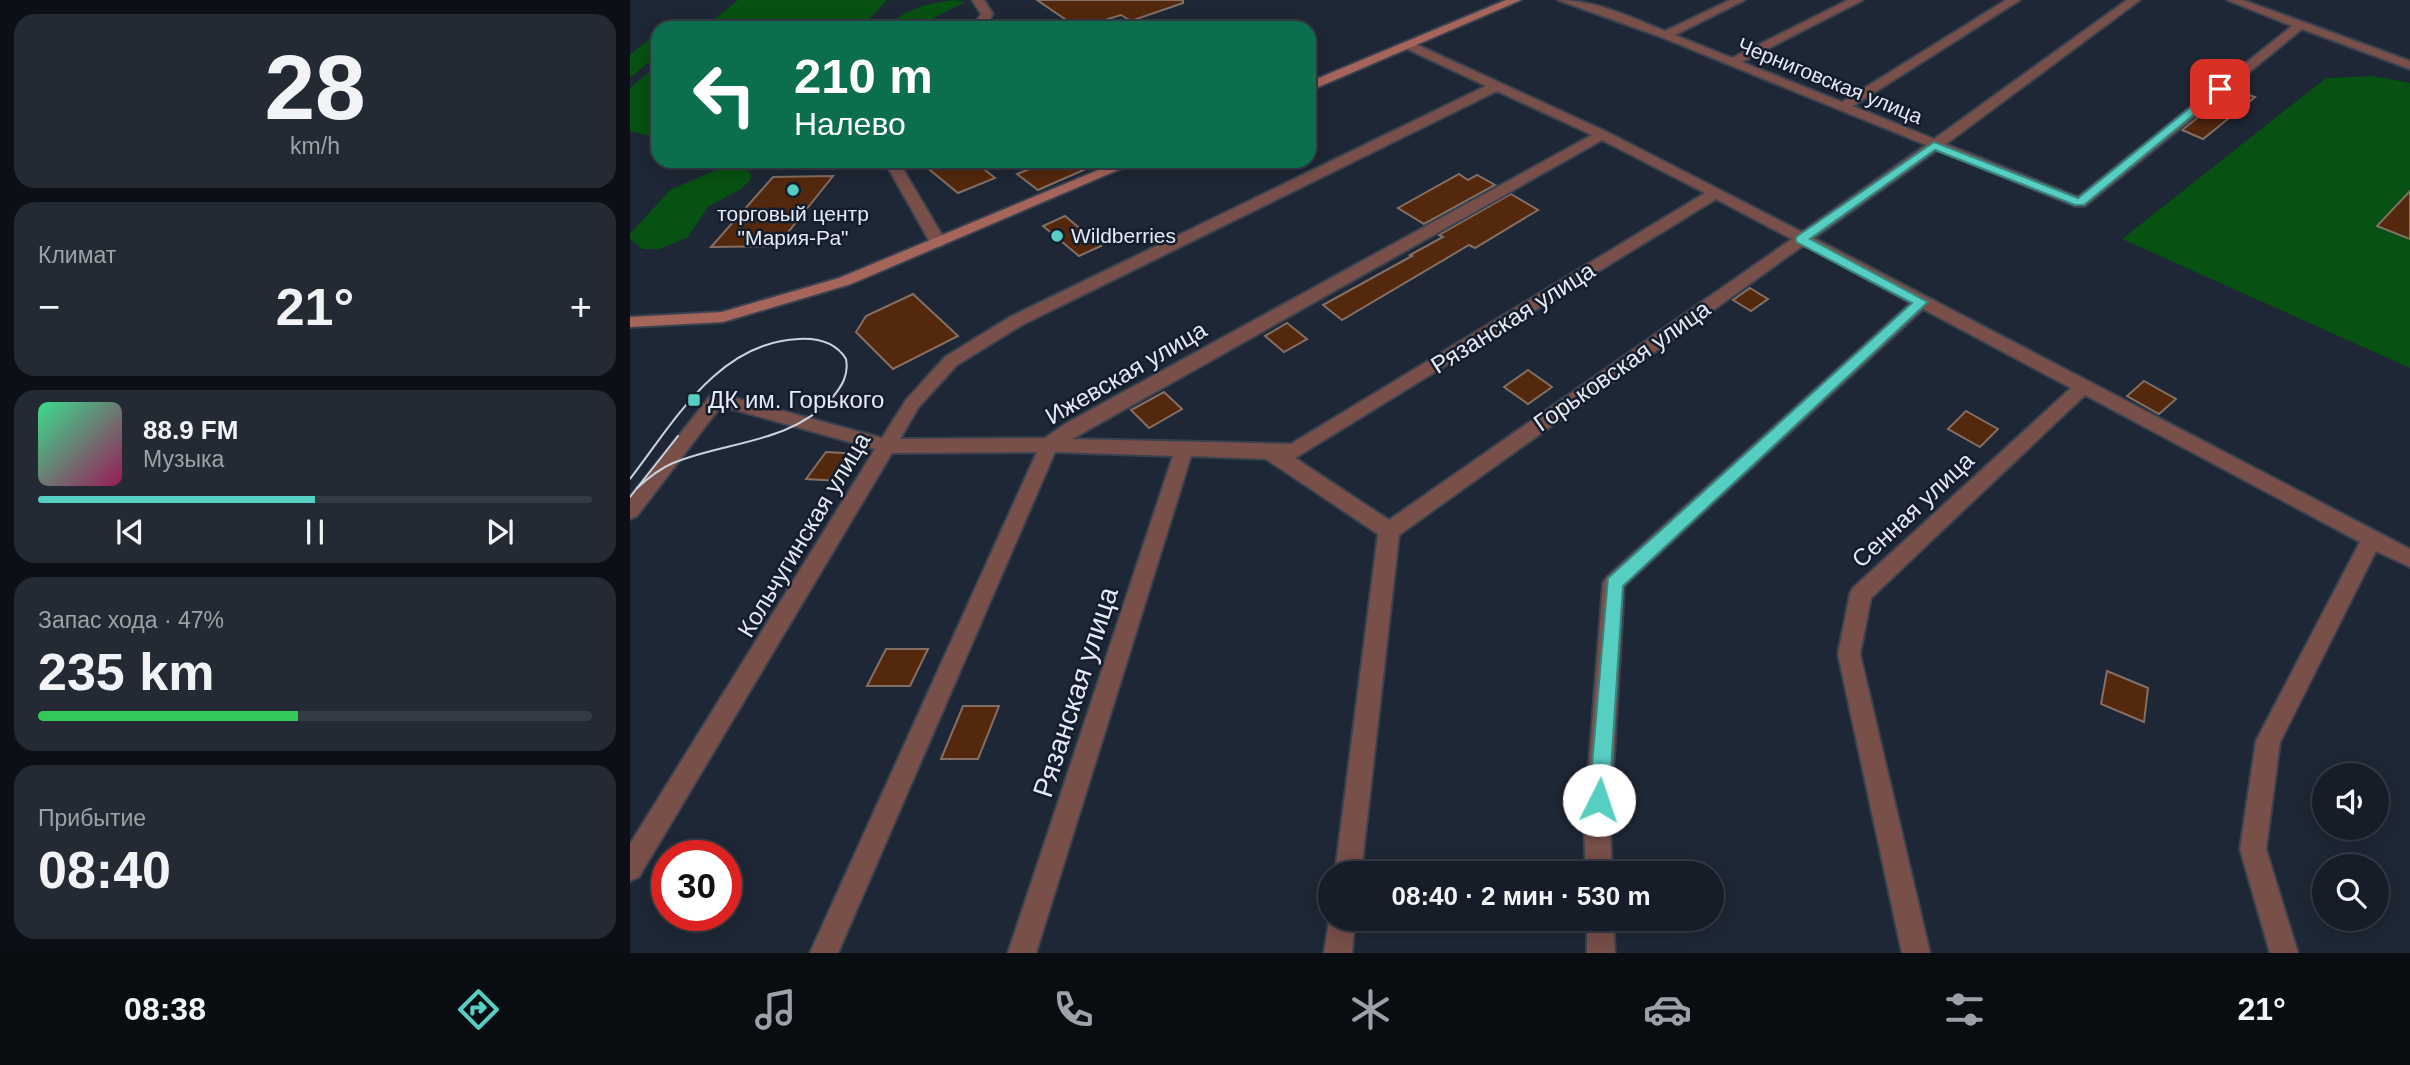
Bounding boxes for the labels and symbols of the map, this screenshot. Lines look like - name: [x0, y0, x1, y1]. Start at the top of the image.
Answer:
- street label: Черниговская улица: [1734, 33, 1926, 128]
- pin: [2190, 59, 2250, 119]
- marker: торговый центр "Мария-Ра": [785, 182, 801, 198]
- place label: торговый центр "Мария-Ра": [717, 202, 869, 249]
- place label: Wildberries: [1071, 224, 1176, 247]
- marker: Wildberries: [1049, 228, 1065, 244]
- street label: Рязанская улица: [1426, 256, 1600, 379]
- street label: Горьковская улица: [1528, 294, 1716, 437]
- street label: Ижевская улица: [1041, 315, 1212, 430]
- place label: ДК им. Горького: [708, 386, 884, 413]
- marker: ДК им. Горького: [686, 392, 702, 408]
- street label: Кольчугинская улица: [732, 427, 876, 642]
- street label: Сенная улица: [1846, 446, 1979, 573]
- street label: Рязанская улица: [1027, 583, 1124, 801]
- position arrow: [1562, 763, 1636, 837]
- speed limit sign: 30: [651, 840, 742, 931]

